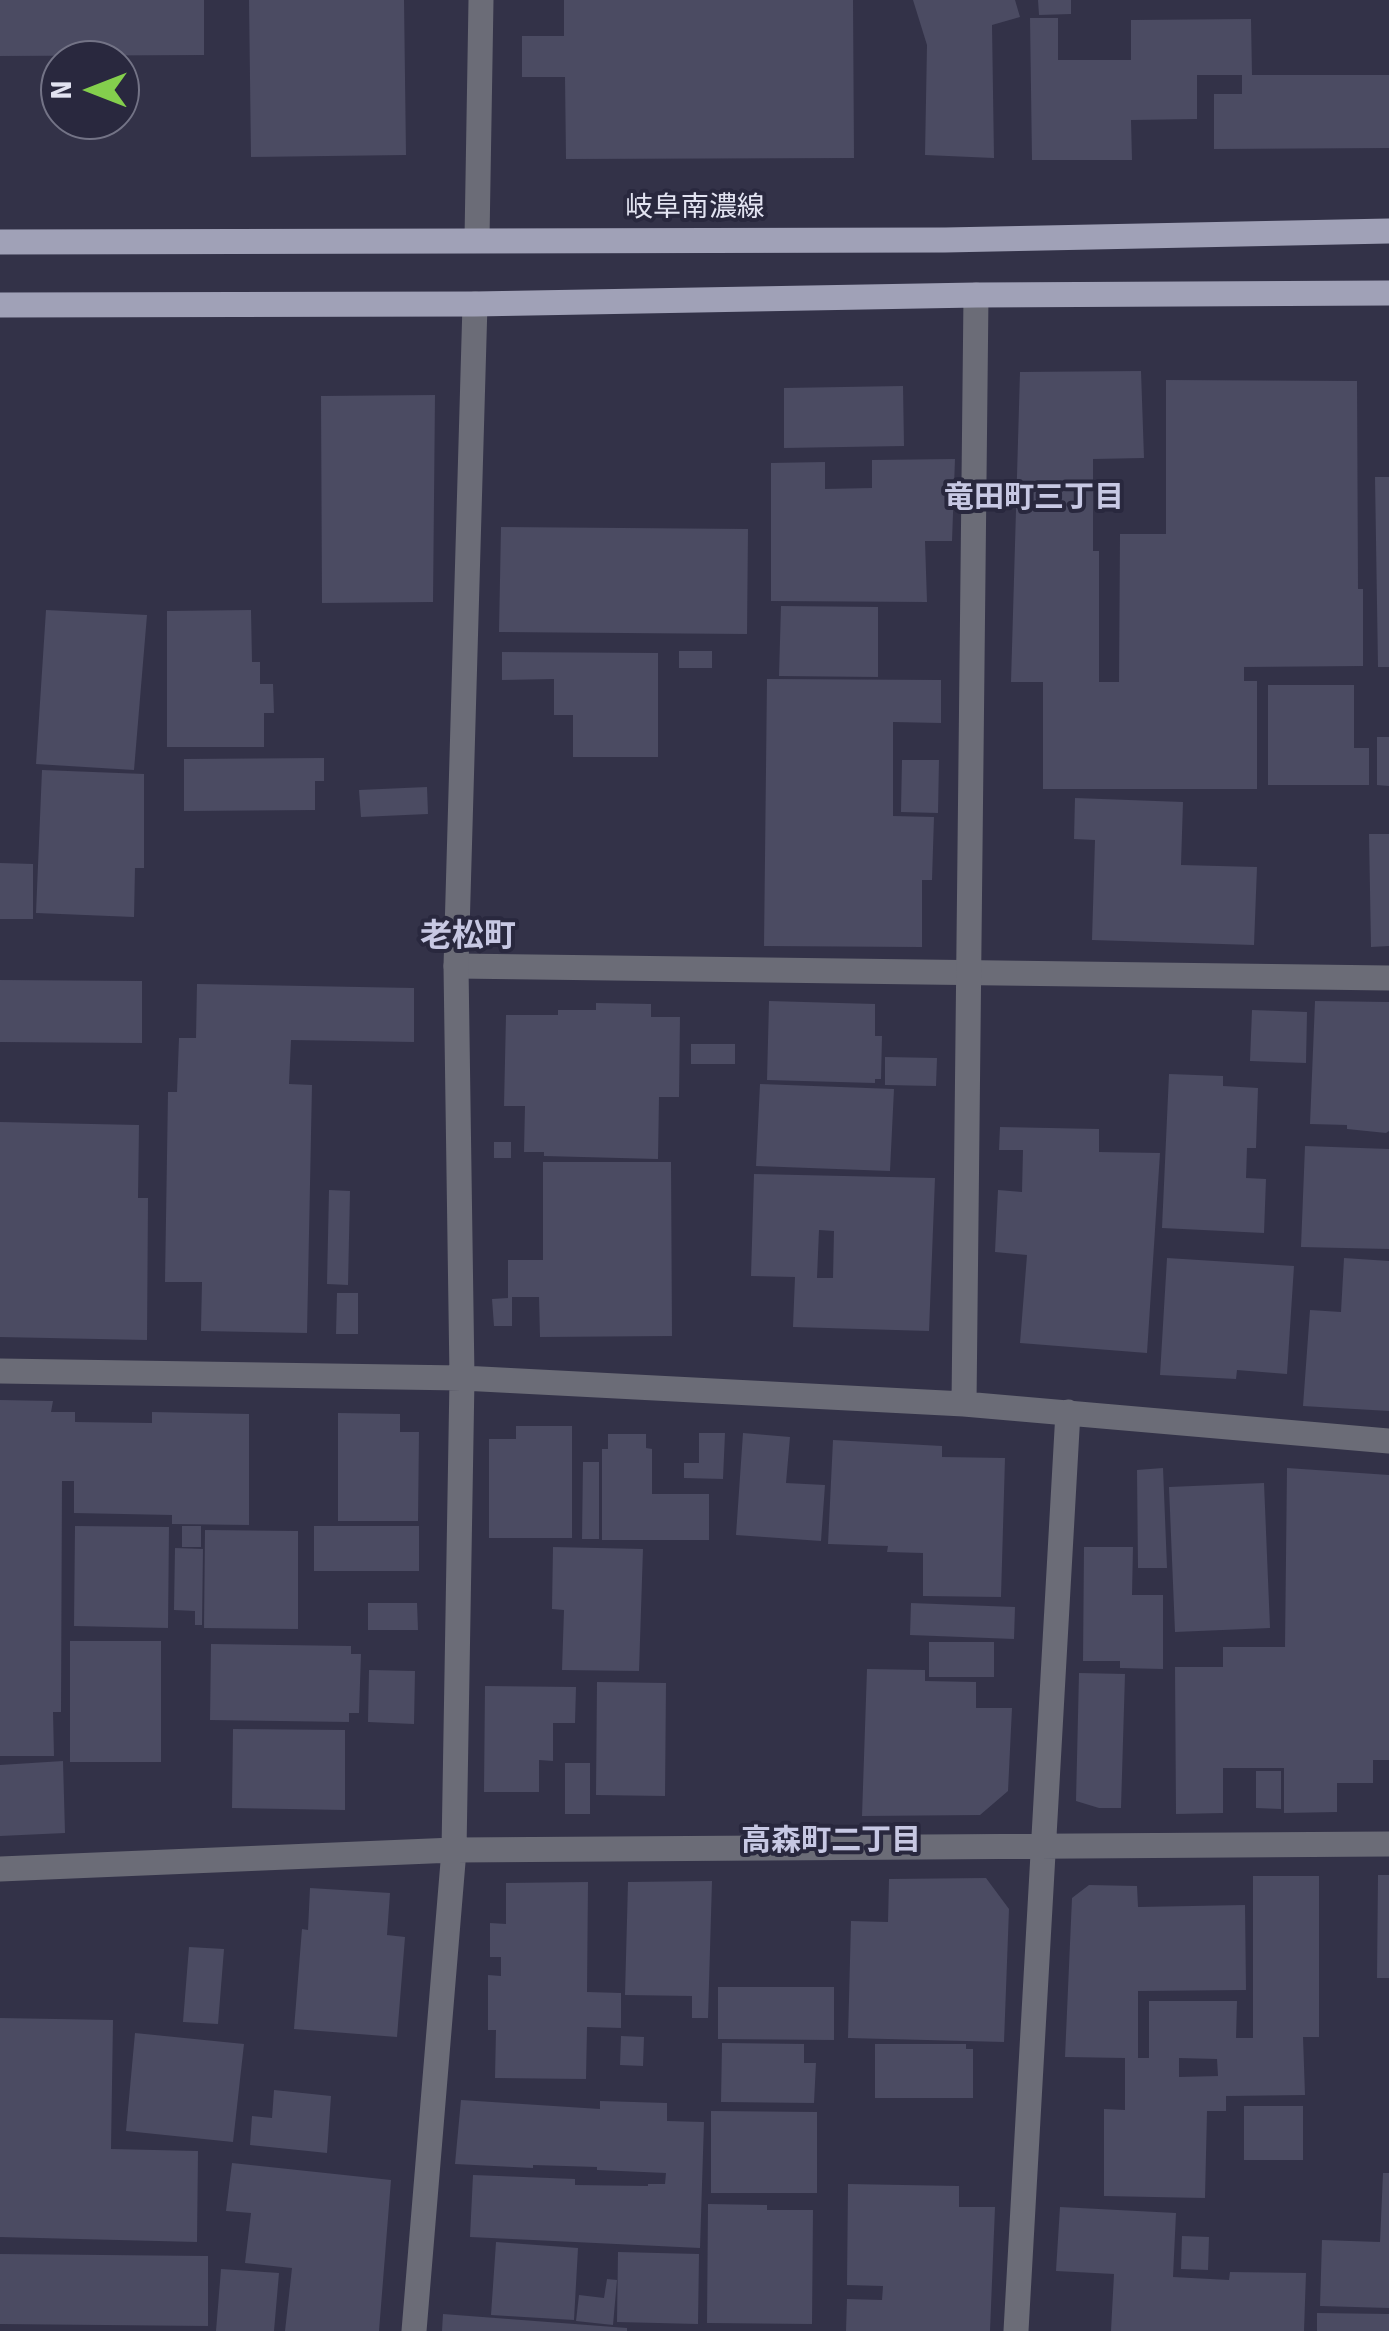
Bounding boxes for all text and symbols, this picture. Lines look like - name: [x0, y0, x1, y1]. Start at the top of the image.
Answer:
- north arrow: [40, 40, 140, 140]
- text: N: [45, 80, 79, 100]
- street label: 岐阜南濃線: [625, 192, 765, 226]
- district label: 竜田町三丁目: [944, 481, 1124, 517]
- district label: 老松町: [420, 919, 516, 957]
- district label: 高森町二丁目: [741, 1824, 921, 1860]

